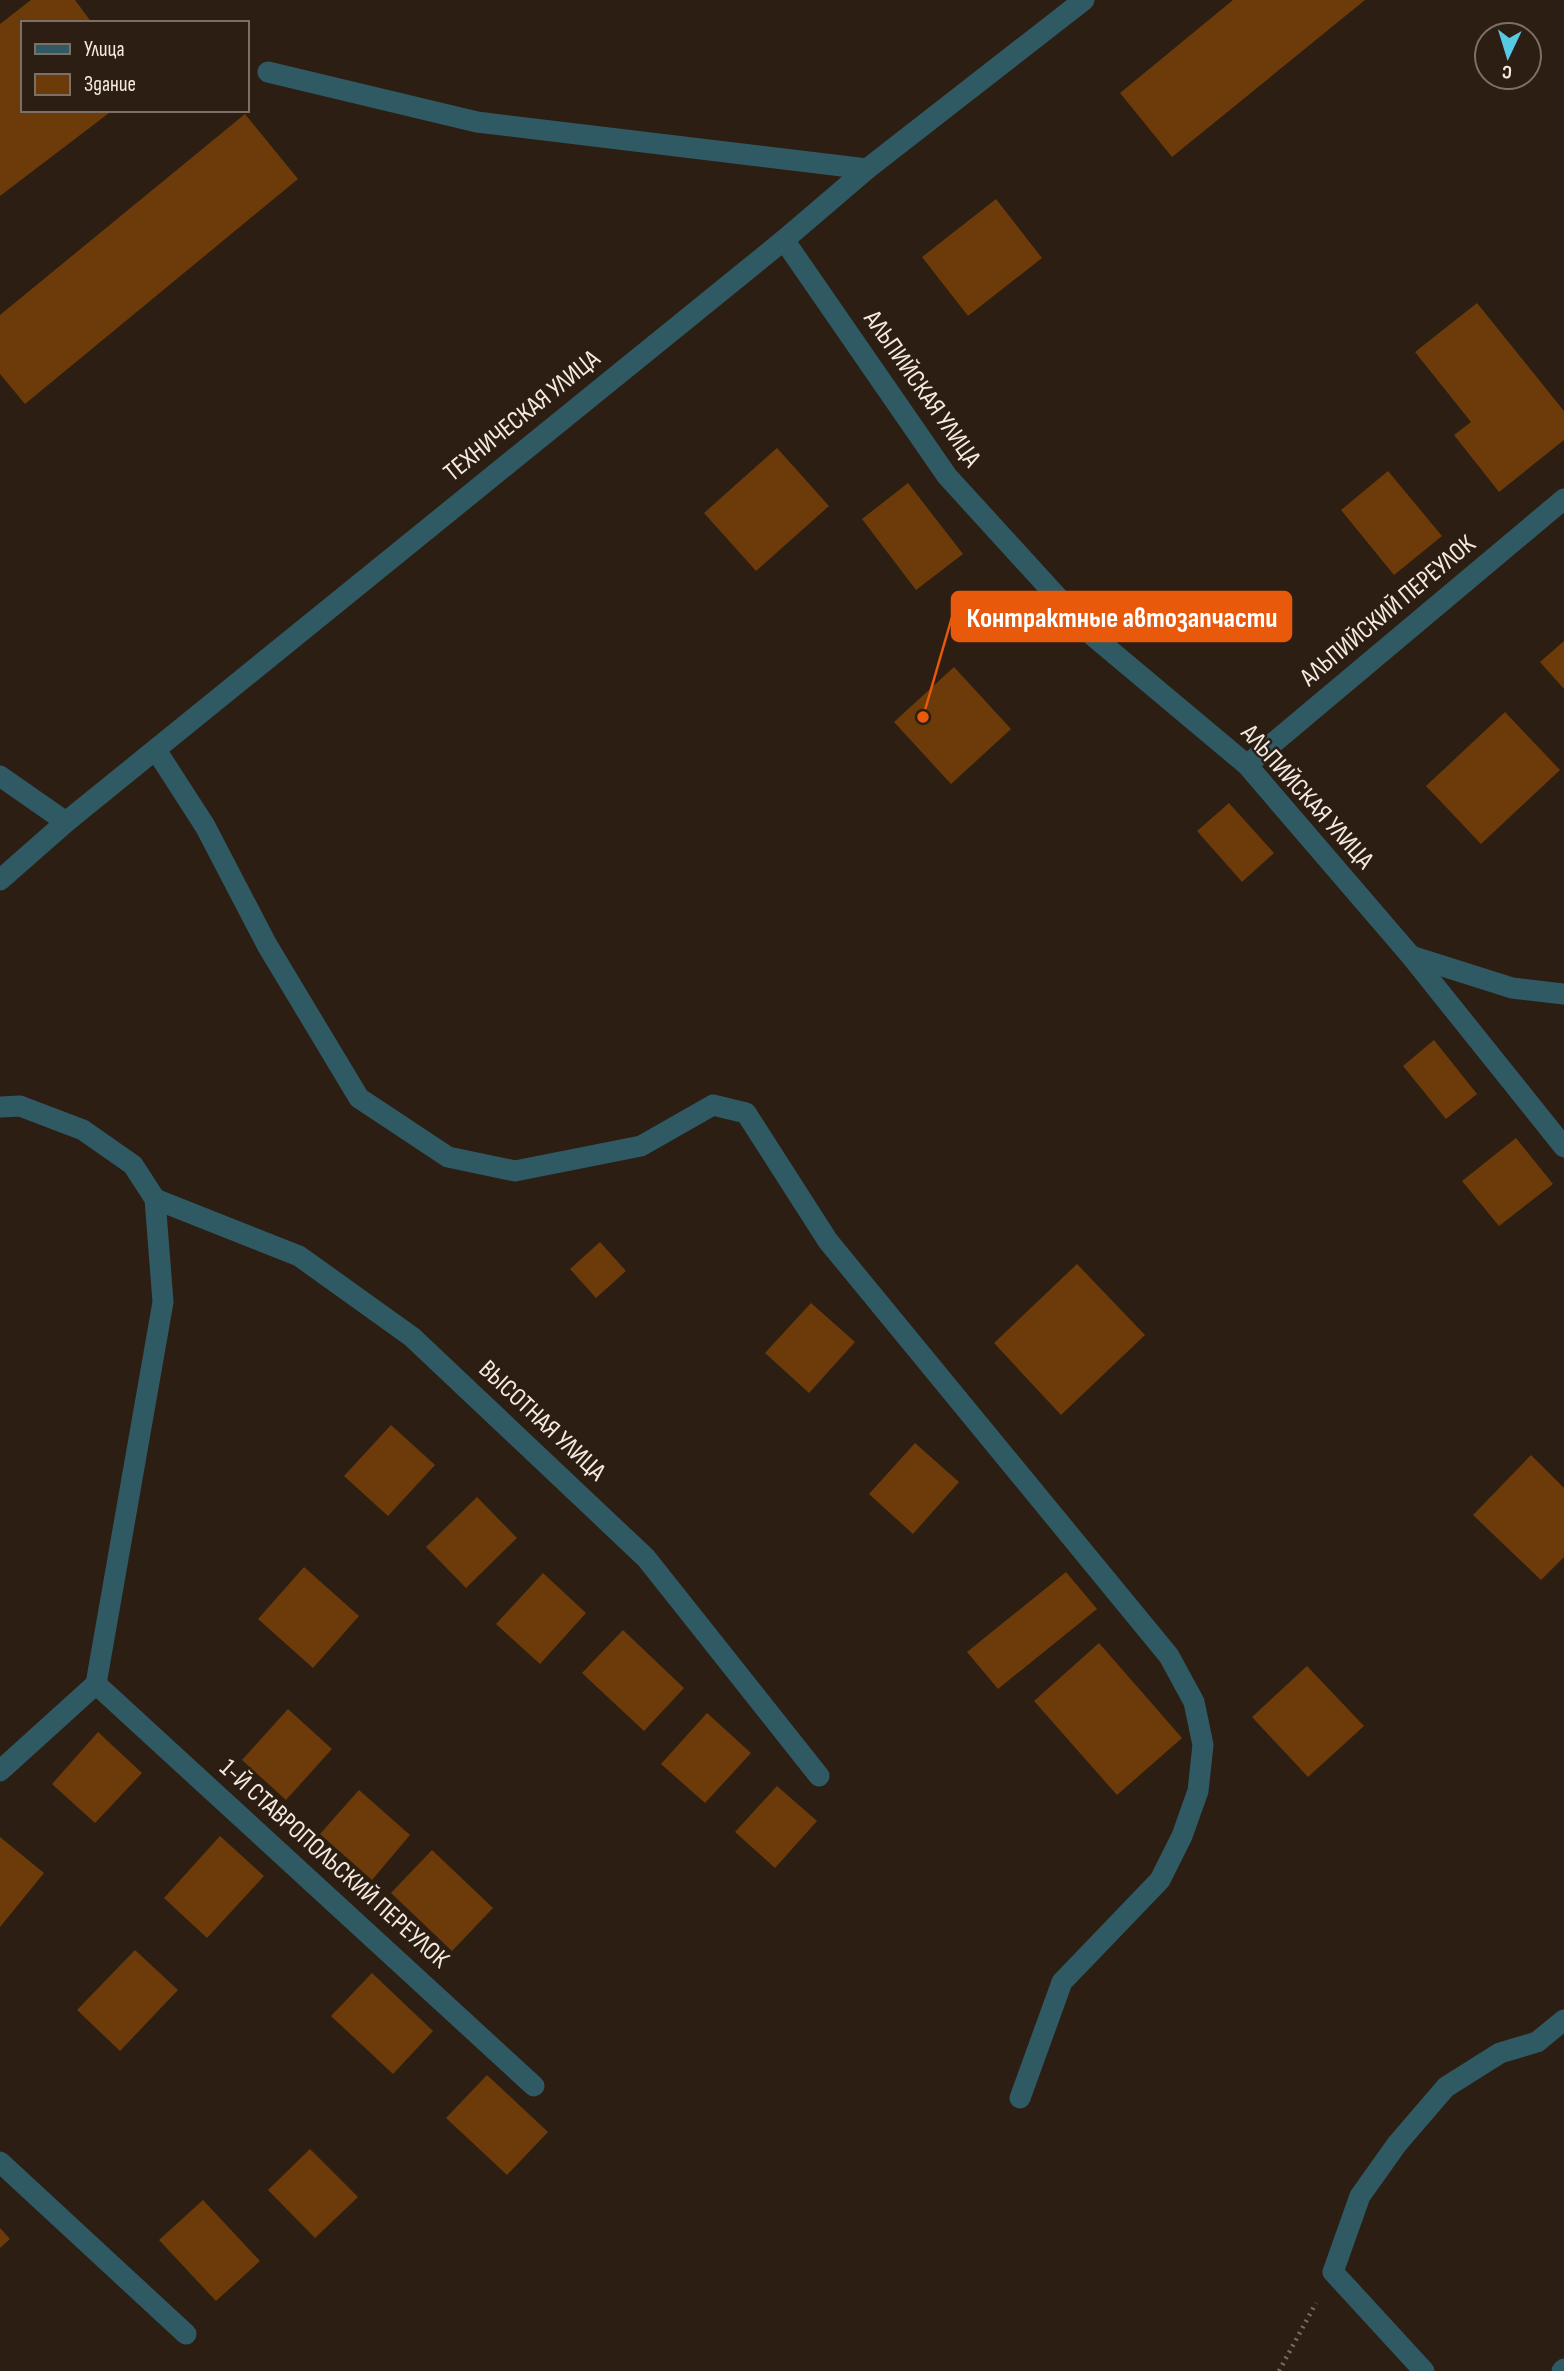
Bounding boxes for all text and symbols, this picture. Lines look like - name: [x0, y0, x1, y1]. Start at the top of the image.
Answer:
- legend: [21, 21, 248, 112]
- north arrow: [1473, 21, 1543, 91]
- text: Улица: [84, 37, 125, 62]
- text: С: [1501, 60, 1513, 83]
- text: Здание: [84, 72, 136, 97]
- street label: АЛЬПИЙСКАЯ УЛИЦА: [856, 304, 988, 474]
- street label: ТЕХНИЧЕСКАЯ УЛИЦА: [438, 343, 607, 488]
- street label: АЛЬПИЙСКИЙ ПЕРЕУЛОК: [1294, 529, 1482, 694]
- callout: Контрактные автозапчасти: [952, 592, 1291, 641]
- text: Контрактные автозапчасти: [967, 602, 1278, 635]
- street label: АЛЬПИЙСКАЯ УЛИЦА: [1233, 718, 1381, 876]
- street label: ВЫСОТНАЯ УЛИЦА: [472, 1354, 613, 1488]
- street label: 1-Й СТАВРОПОЛЬСКИЙ ПЕРЕУЛОК: [213, 1753, 455, 1975]

